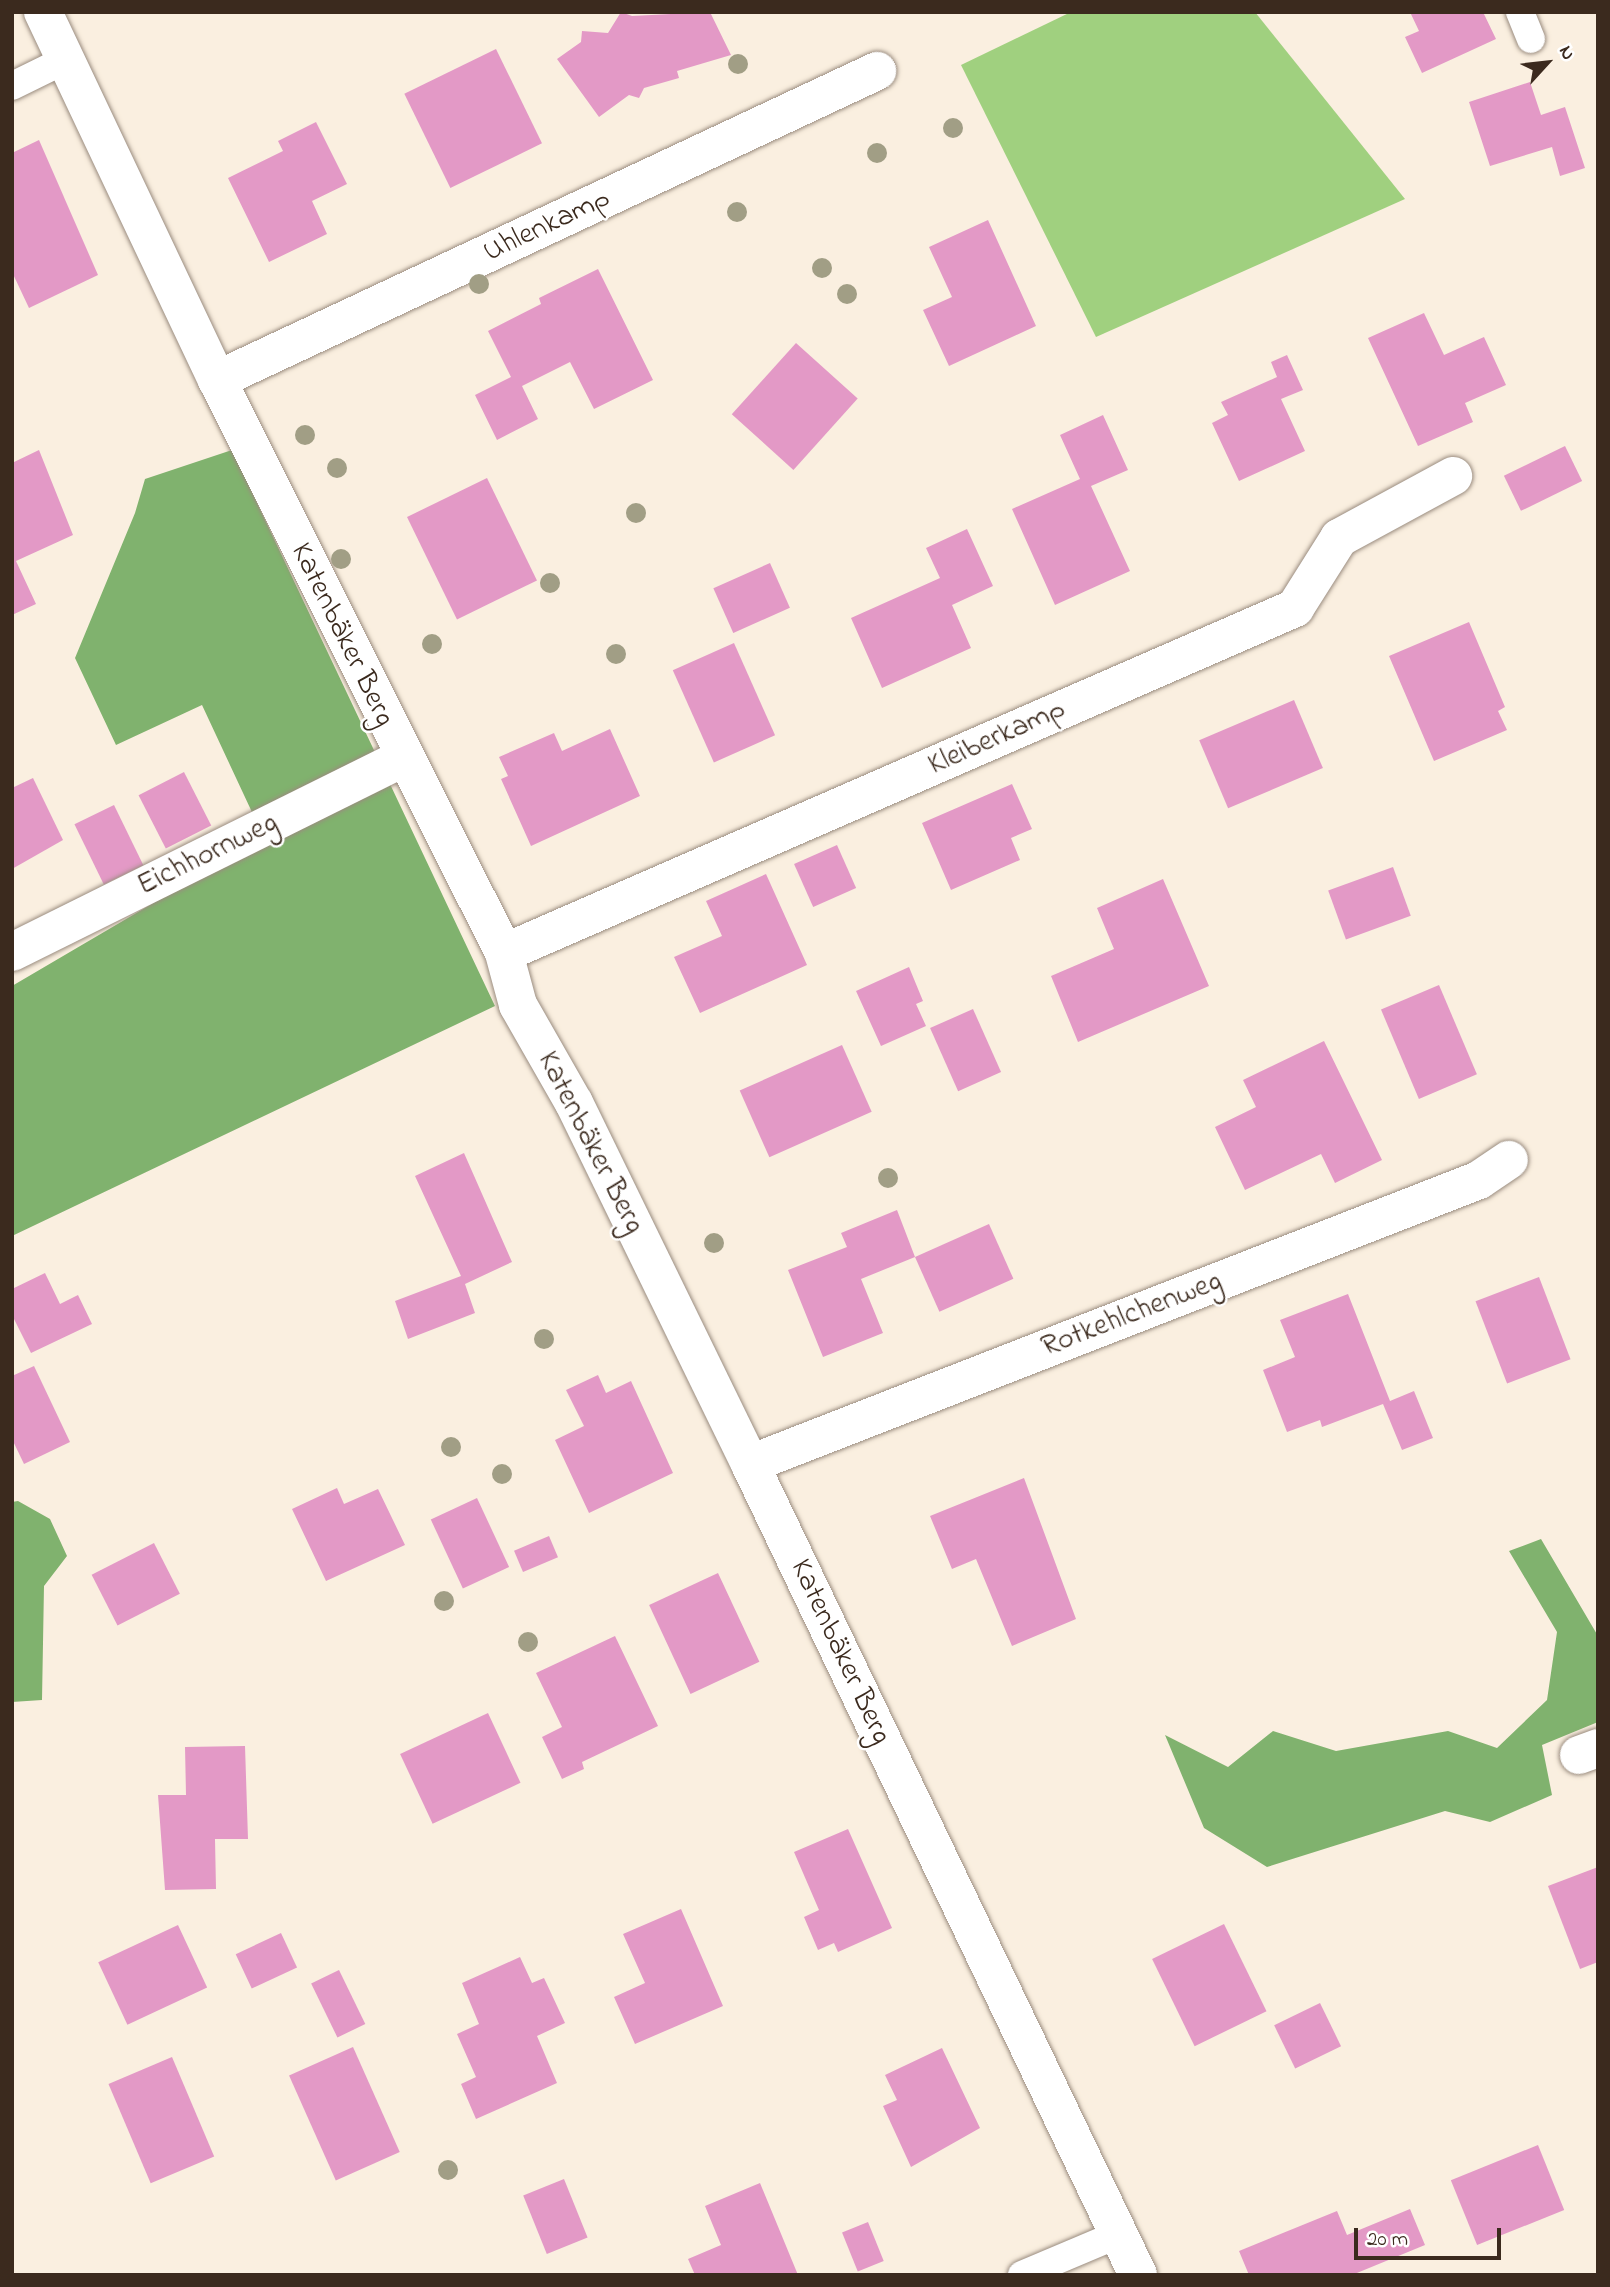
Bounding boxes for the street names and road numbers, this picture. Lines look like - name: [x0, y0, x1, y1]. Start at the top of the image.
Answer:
- street label: Uhlenkamp: [478, 181, 616, 271]
- street label: Katenbäker Berg: [282, 537, 402, 733]
- street label: Kleiberkamp: [923, 692, 1071, 784]
- street label: Eichhornweg: [132, 806, 284, 904]
- street label: Katenbäker Berg: [529, 1046, 651, 1240]
- street label: Rotkehlchenweg: [1037, 1264, 1227, 1366]
- street label: Katenbäker Berg: [781, 1554, 899, 1750]

